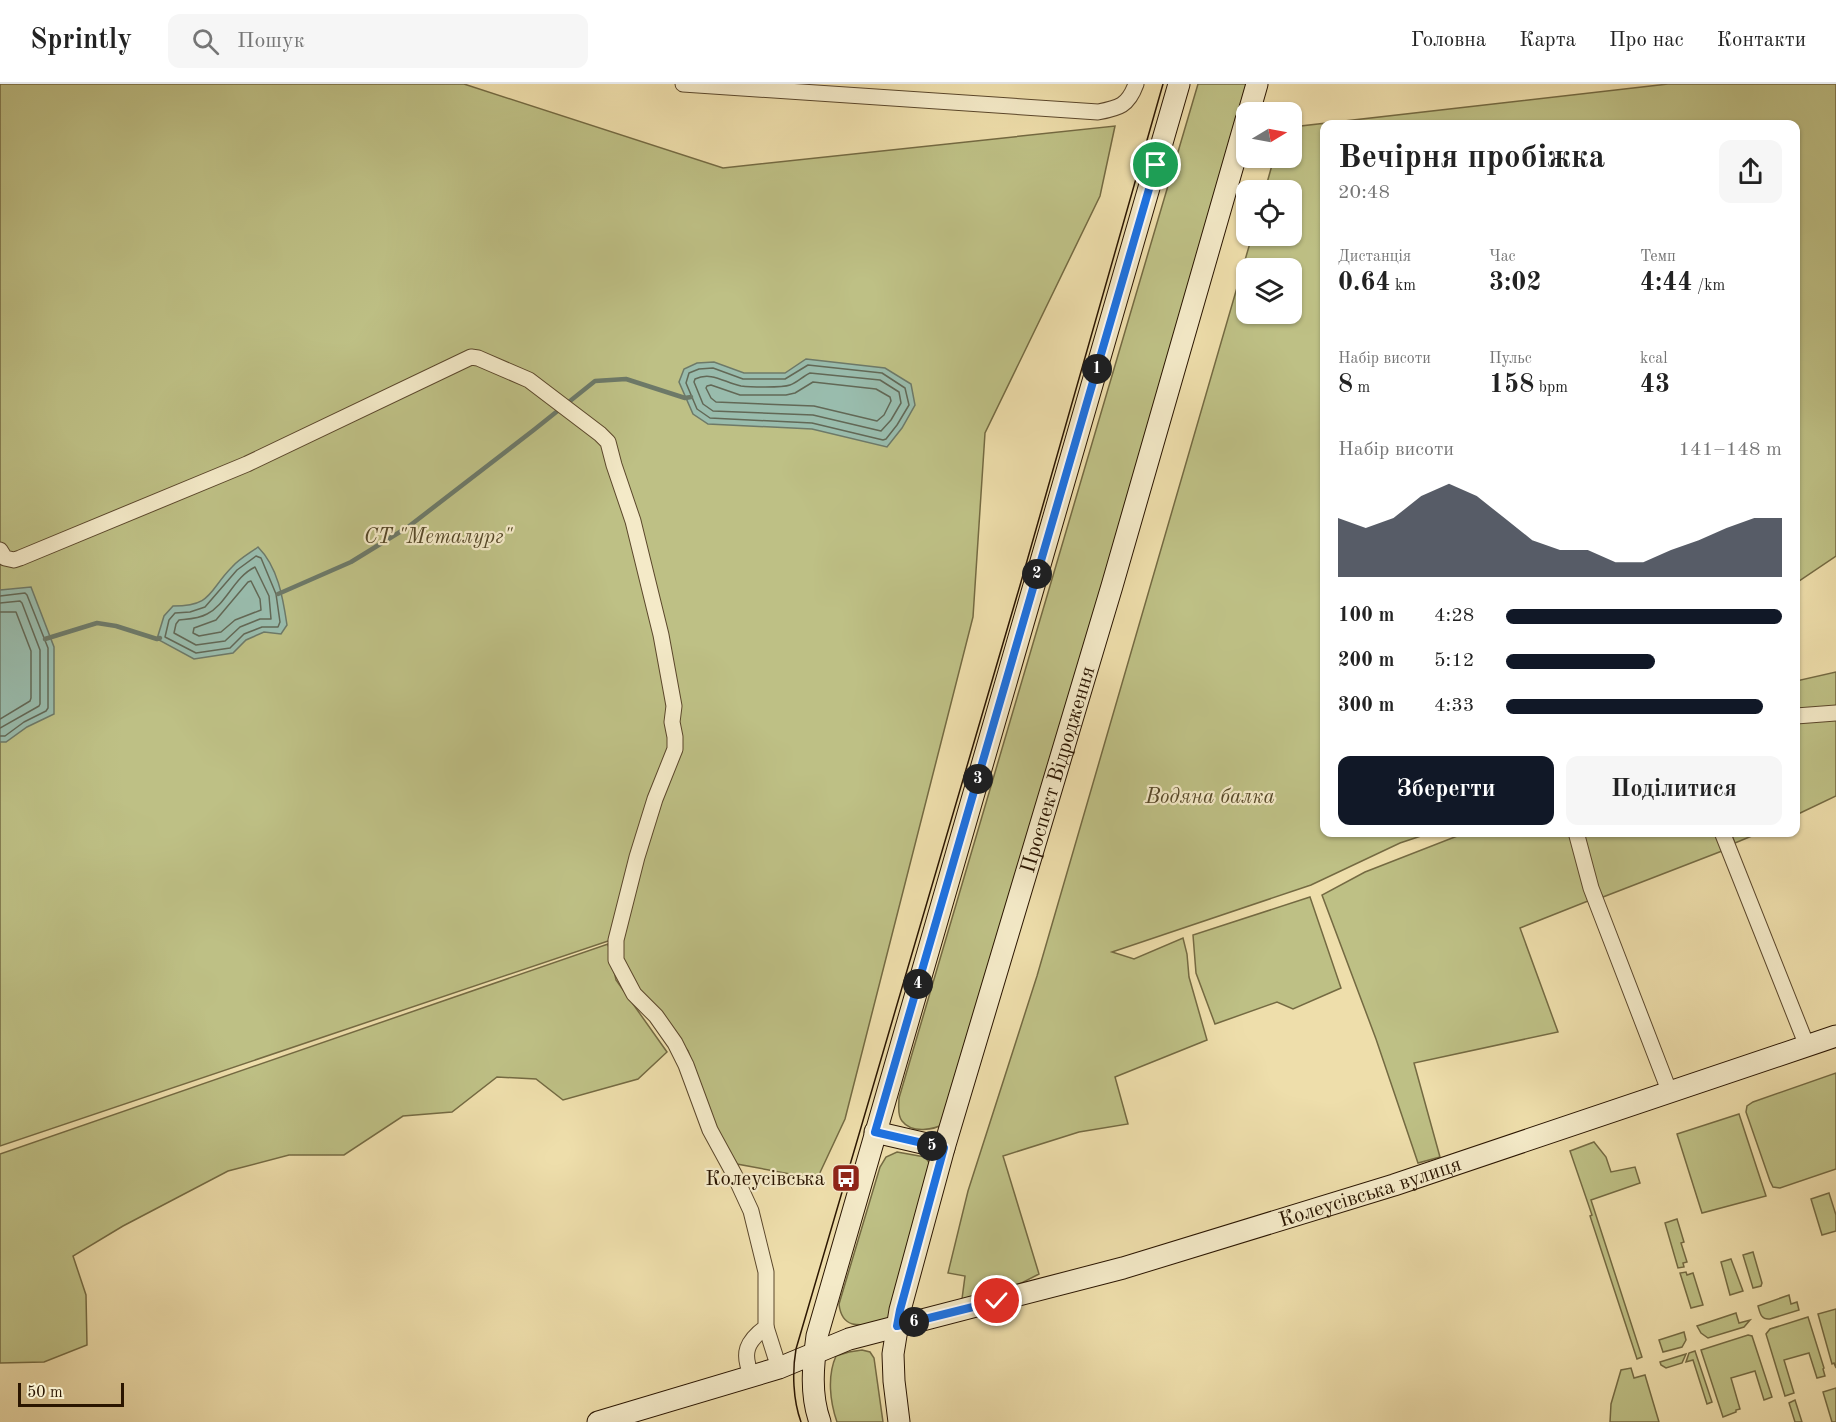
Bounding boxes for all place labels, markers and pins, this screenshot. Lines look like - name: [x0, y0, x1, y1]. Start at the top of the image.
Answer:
- pin: [1130, 139, 1181, 190]
- pin: 1: [1082, 354, 1112, 384]
- pin: 2: [1022, 559, 1052, 589]
- pin: 3: [963, 764, 993, 794]
- pin: 4: [903, 969, 933, 999]
- pin: 5: [917, 1131, 947, 1161]
- bus stop icon: Колеусівська: [830, 1162, 862, 1194]
- place label: Колеусівська: [705, 1169, 825, 1190]
- pin: [971, 1275, 1022, 1326]
- pin: 6: [899, 1307, 929, 1337]

